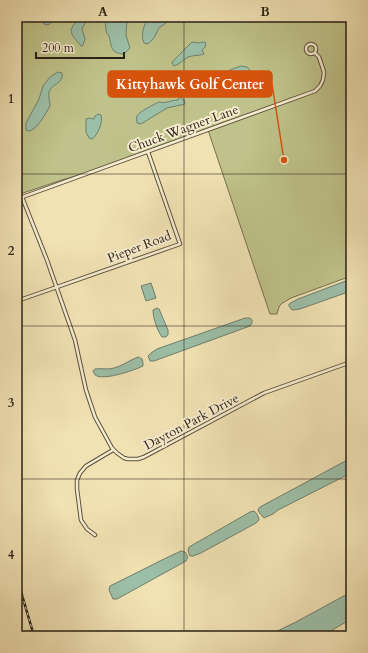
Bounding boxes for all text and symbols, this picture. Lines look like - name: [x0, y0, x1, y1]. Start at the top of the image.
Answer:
- text: A: [98, 3, 108, 21]
- text: B: [260, 3, 270, 21]
- scale bar: [36, 34, 124, 60]
- text: 200 m: [42, 40, 75, 56]
- callout: Kittyhawk Golf Center: [108, 71, 272, 97]
- text: Kittyhawk Golf Center: [116, 75, 264, 94]
- text: 1: [8, 90, 14, 108]
- street label: Chuck Wagner Lane: [126, 101, 241, 157]
- street label: Pieper Road: [105, 227, 174, 267]
- text: 2: [8, 242, 15, 260]
- street label: Dayton Park Drive: [141, 389, 242, 454]
- text: 3: [8, 394, 15, 412]
- text: 4: [8, 546, 15, 564]

